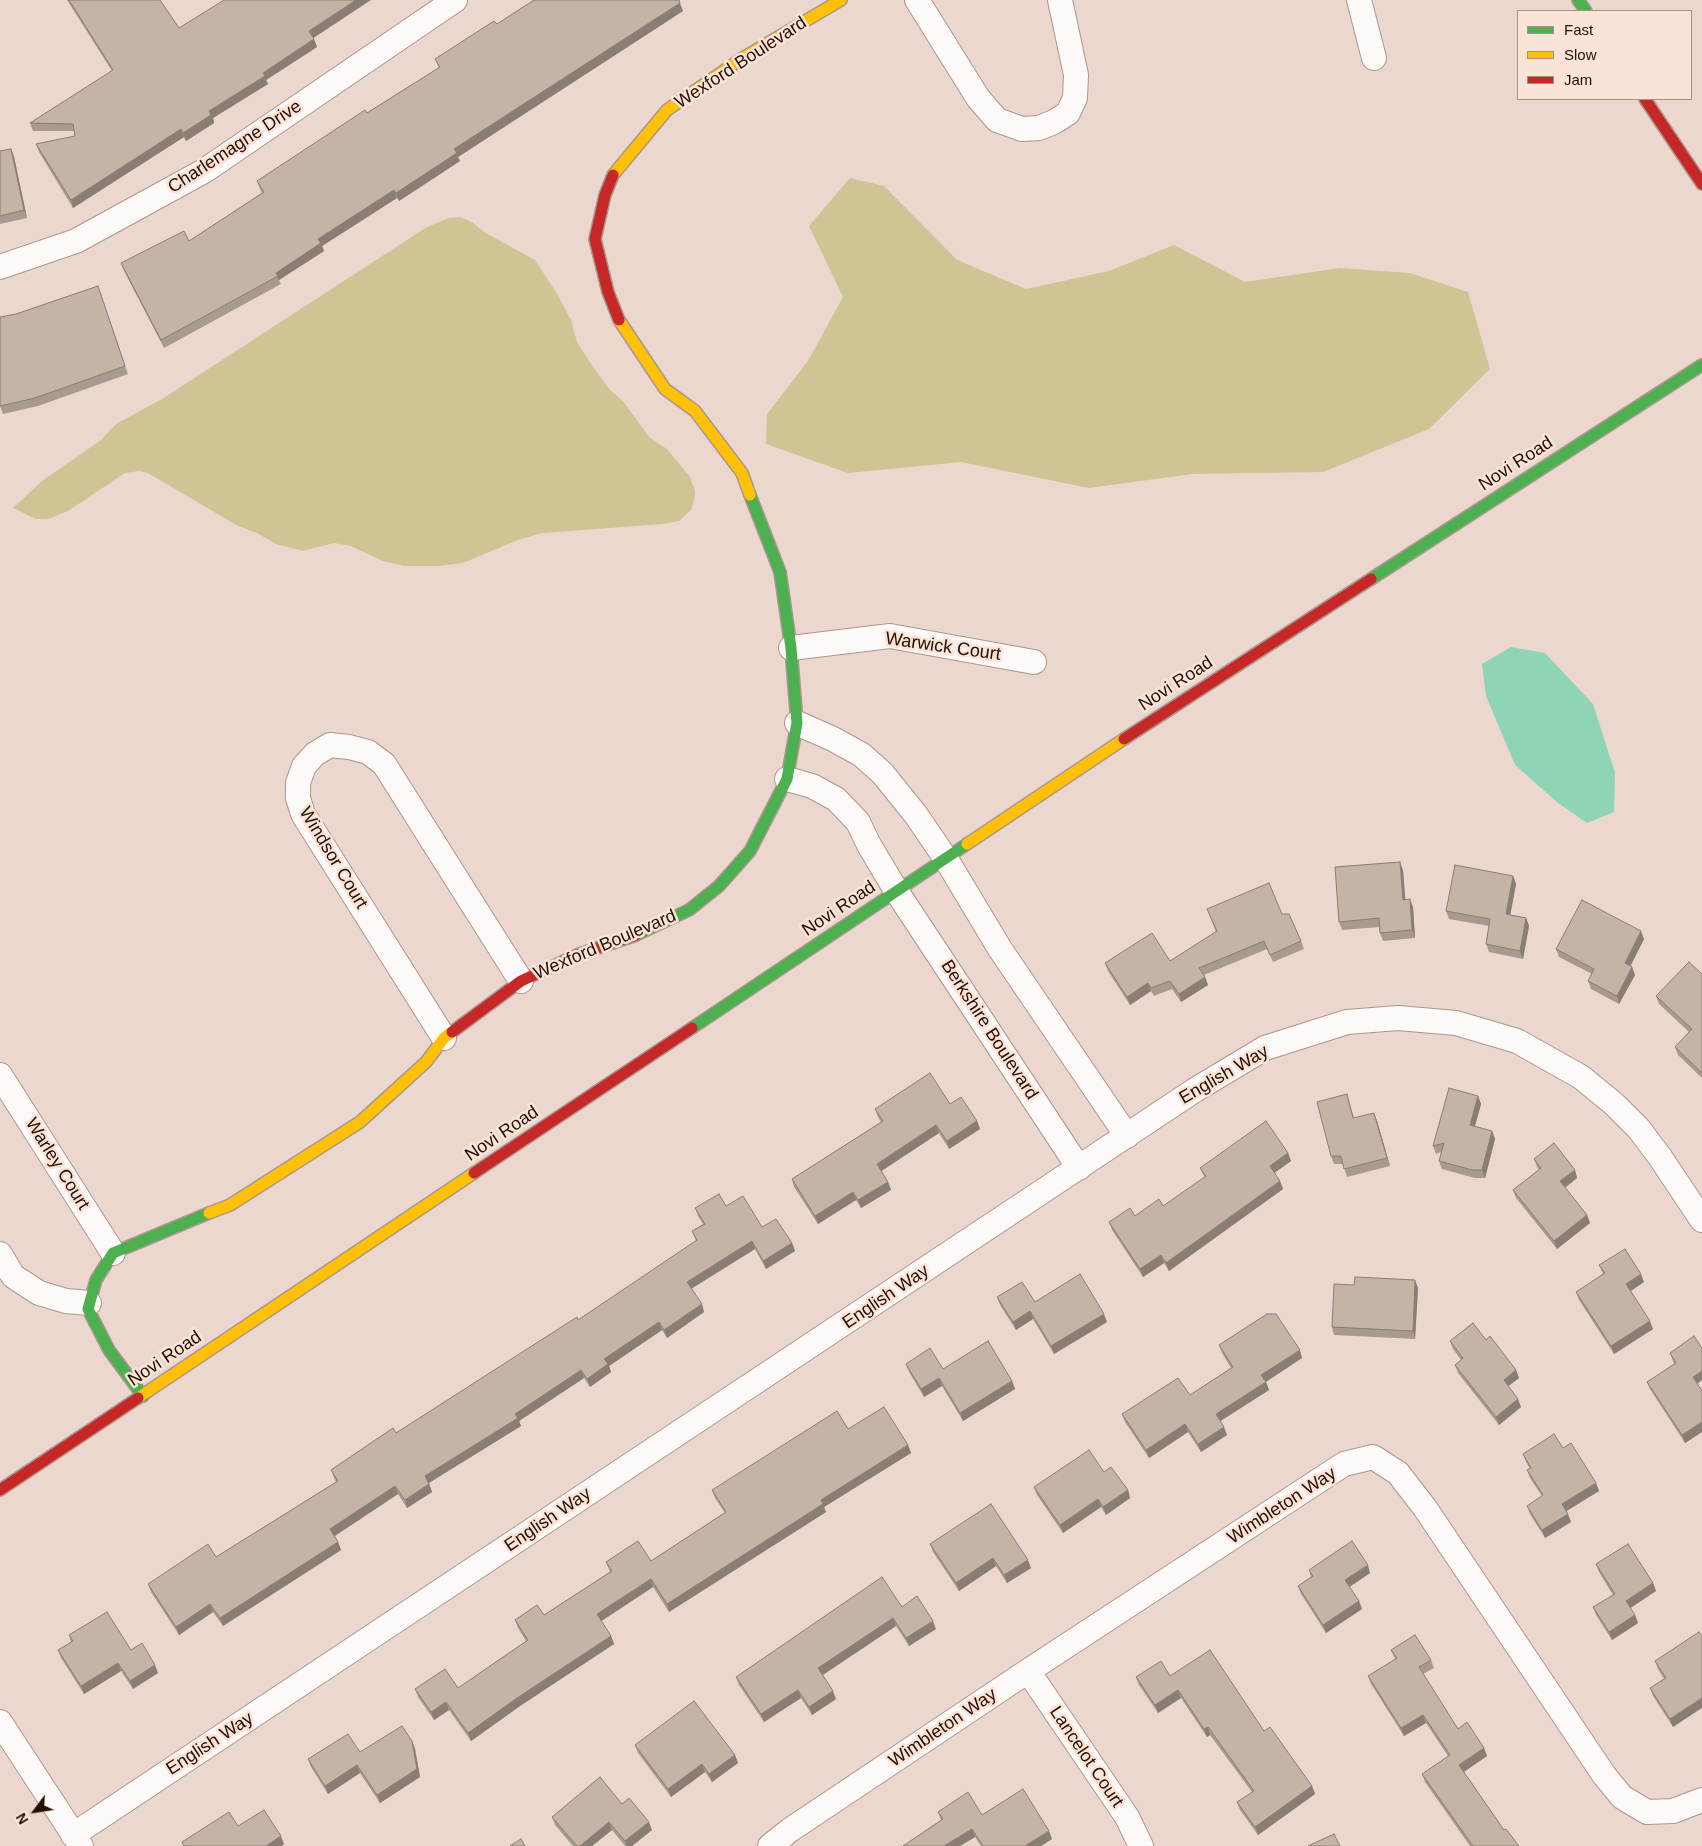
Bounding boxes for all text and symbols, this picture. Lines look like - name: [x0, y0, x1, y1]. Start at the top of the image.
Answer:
- legend: [1517, 10, 1692, 100]
- street label: Wexford Boulevard: [671, 12, 811, 114]
- text: Fast: [1564, 21, 1593, 38]
- text: Slow: [1564, 46, 1597, 63]
- text: Jam: [1564, 71, 1592, 88]
- street label: Charlemagne Drive: [164, 96, 306, 198]
- street label: Novi Road: [1475, 432, 1557, 496]
- street label: Warwick Court: [884, 628, 1002, 666]
- street label: Novi Road: [1135, 652, 1217, 716]
- street label: Windsor Court: [294, 803, 372, 913]
- street label: Novi Road: [798, 877, 880, 941]
- street label: Wexford Boulevard: [530, 905, 680, 985]
- street label: Berkshire Boulevard: [936, 956, 1042, 1104]
- street label: English Way: [1176, 1041, 1272, 1109]
- street label: Novi Road: [461, 1102, 543, 1166]
- street label: Warley Court: [20, 1114, 94, 1214]
- street label: English Way: [839, 1260, 933, 1334]
- street label: Novi Road: [124, 1327, 206, 1391]
- street label: Wimbleton Way: [1224, 1463, 1340, 1549]
- street label: English Way: [501, 1483, 595, 1557]
- street label: Wimbleton Way: [885, 1684, 1001, 1772]
- street label: Lancelot Court: [1044, 1702, 1128, 1812]
- street label: English Way: [162, 1708, 258, 1780]
- north arrow: [10, 1786, 60, 1836]
- text: N: [13, 1810, 32, 1827]

